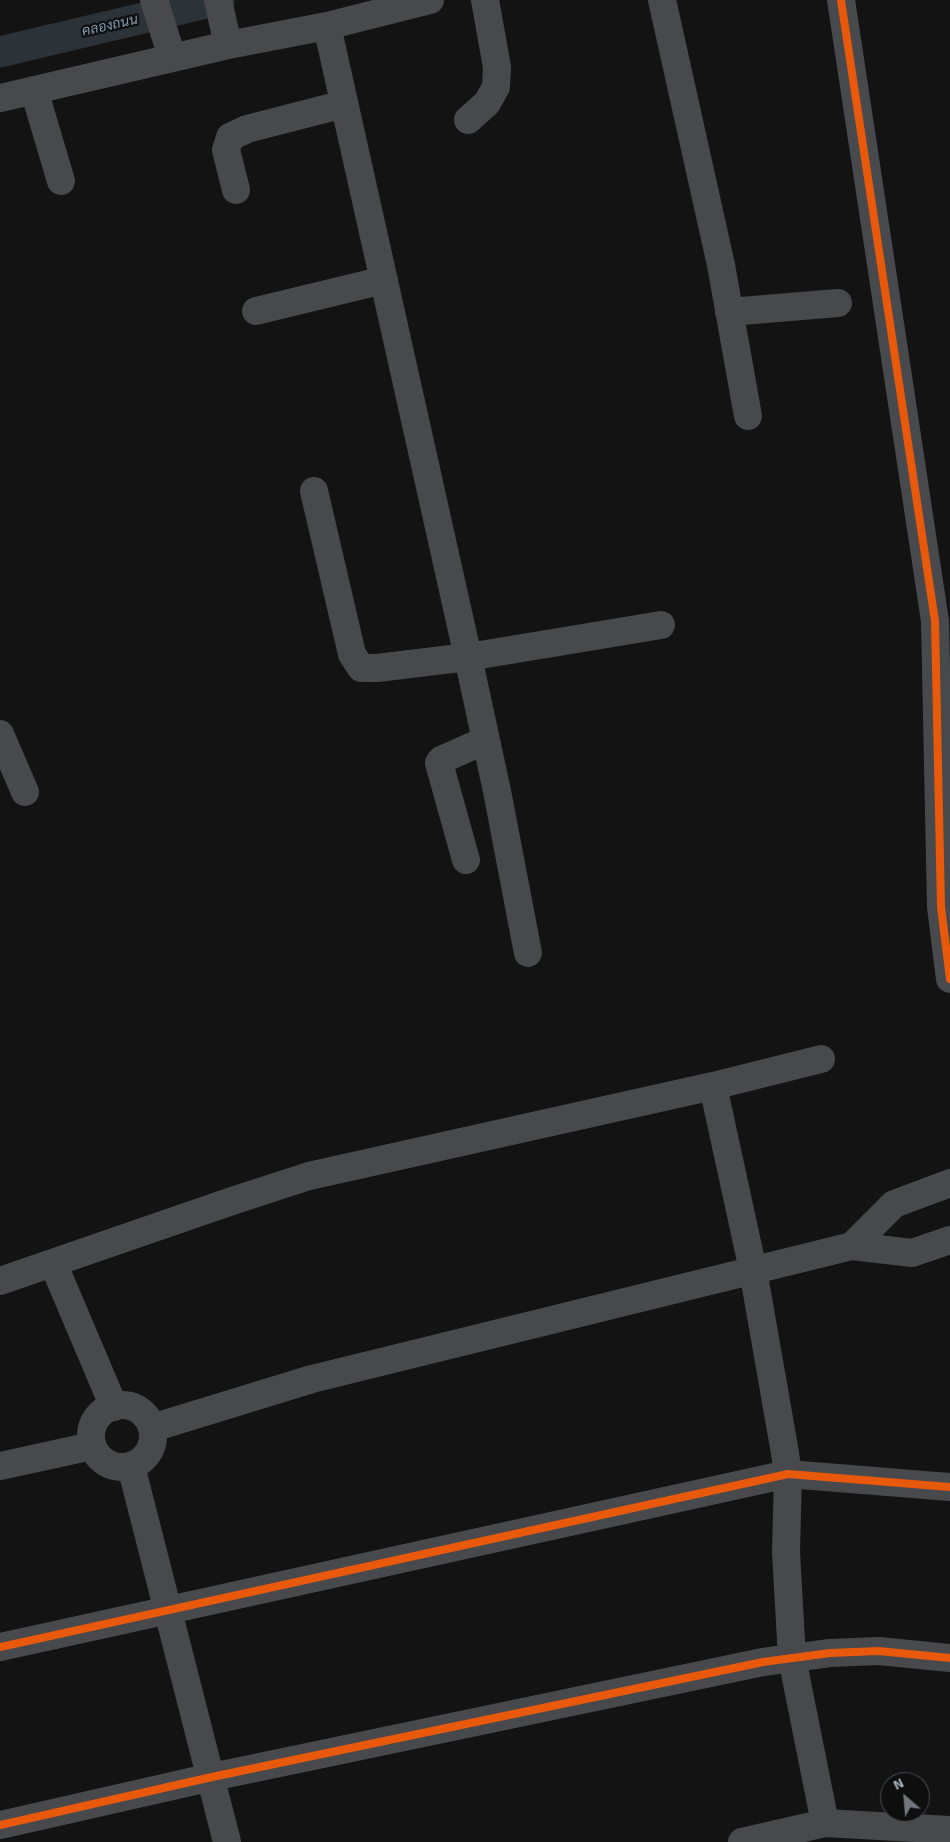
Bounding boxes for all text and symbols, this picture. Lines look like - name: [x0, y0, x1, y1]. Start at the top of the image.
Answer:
- water label: คลองถนน: [80, 11, 140, 41]
- north arrow: [880, 1772, 930, 1822]
- text: N: [890, 1774, 907, 1794]

